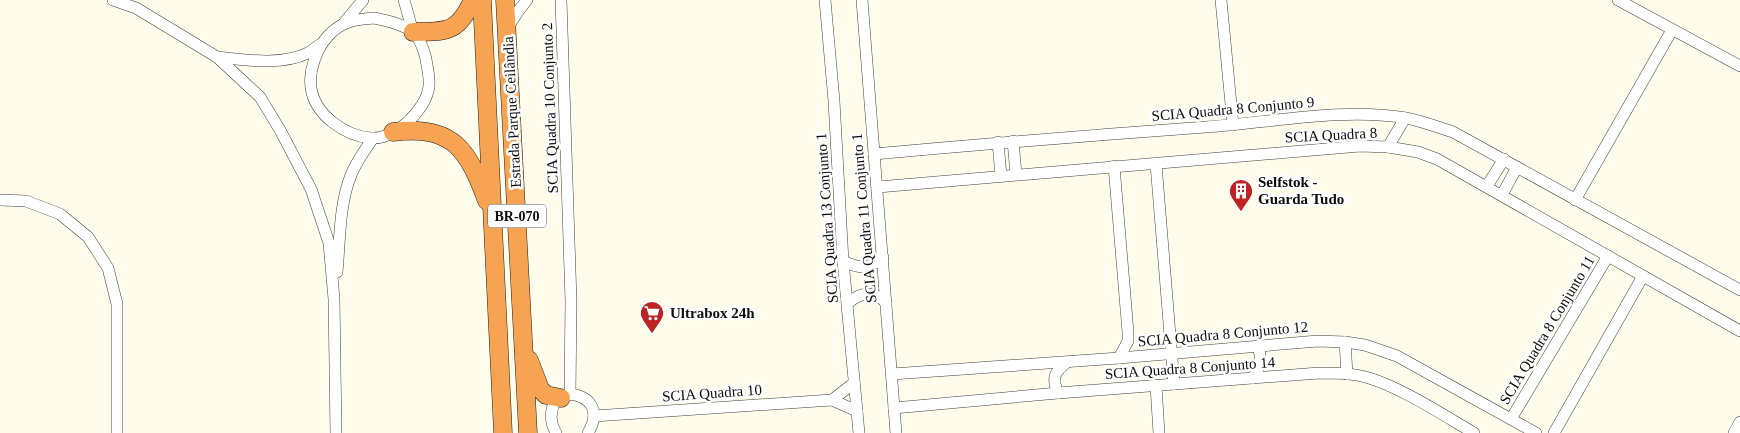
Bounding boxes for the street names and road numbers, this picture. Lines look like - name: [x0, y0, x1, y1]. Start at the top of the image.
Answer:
- street label: SCIA Quadra 10 Conjunto 2: [539, 22, 561, 194]
- street label: Estrada Parque Ceilândia: [500, 36, 524, 188]
- street label: SCIA Quadra 8 Conjunto 9: [1151, 94, 1315, 124]
- street label: SCIA Quadra 8: [1284, 125, 1378, 145]
- street label: SCIA Quadra 13 Conjunto 1: [813, 132, 841, 304]
- street label: SCIA Quadra 11 Conjunto 1: [849, 132, 879, 304]
- road number: BR-070: [488, 205, 546, 228]
- street label: SCIA Quadra 8 Conjunto 11: [1496, 253, 1598, 407]
- street label: SCIA Quadra 8 Conjunto 12: [1137, 319, 1309, 349]
- street label: SCIA Quadra 8 Conjunto 14: [1104, 354, 1276, 382]
- street label: SCIA Quadra 10: [662, 382, 762, 404]

